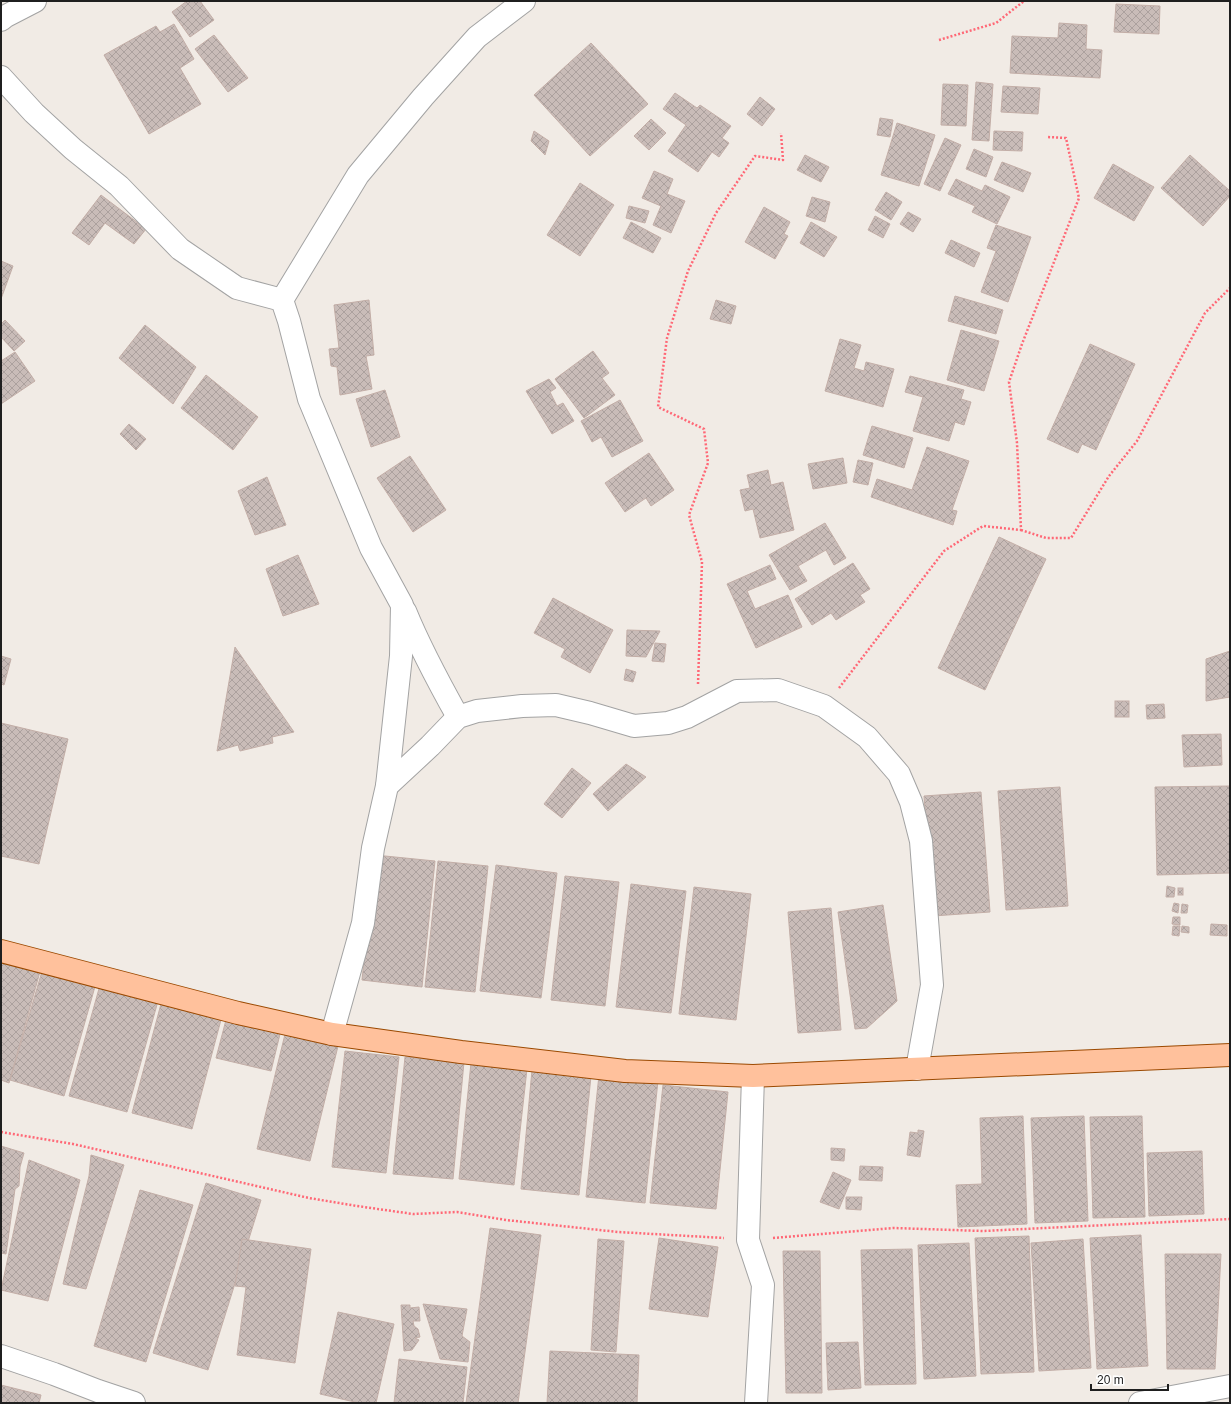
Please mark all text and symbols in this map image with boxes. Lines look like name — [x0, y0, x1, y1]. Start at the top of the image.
scale bar — [1091, 1366, 1168, 1392]
text: 20 m — [1097, 1373, 1124, 1387]

